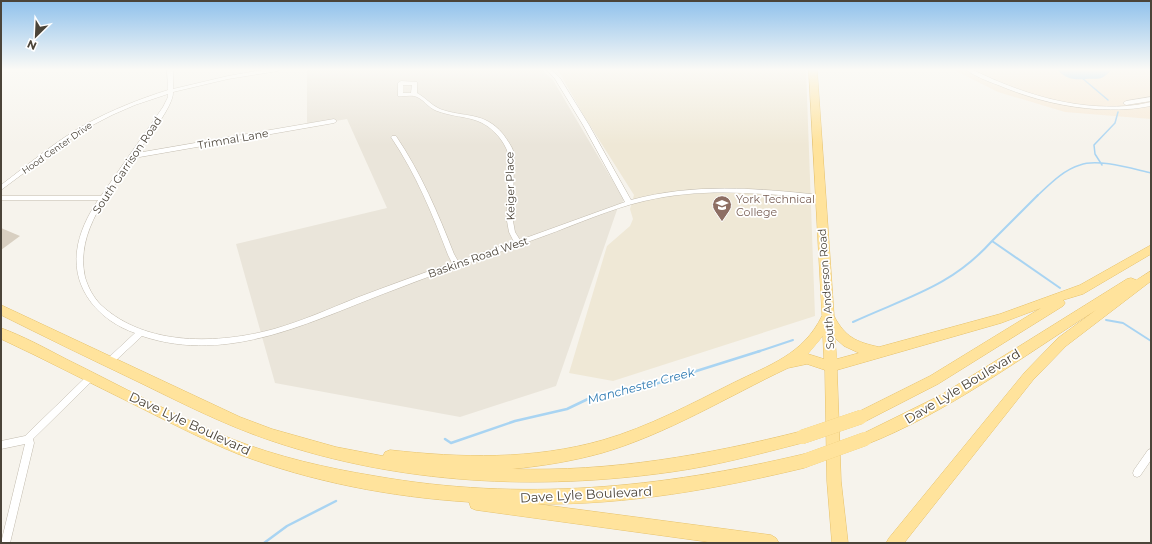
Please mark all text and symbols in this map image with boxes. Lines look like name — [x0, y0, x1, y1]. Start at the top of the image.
north arrow — [16, 16, 56, 56]
text: N — [25, 37, 39, 53]
street label: South Garrison Road — [89, 114, 165, 216]
street label: Hood Center Drive — [19, 119, 94, 176]
street label: Trimnal Lane — [196, 126, 270, 152]
street label: Keiger Place — [502, 151, 518, 220]
place label: York Technical College — [736, 192, 815, 219]
school or university icon: York Technical College — [711, 194, 733, 222]
street label: South Anderson Road — [815, 228, 837, 350]
street label: Baskins Road West — [426, 233, 530, 281]
street label: Dave Lyle Boulevard — [901, 345, 1023, 427]
water label: Manchester Creek — [586, 364, 697, 407]
street label: Dave Lyle Boulevard — [127, 388, 253, 458]
street label: Dave Lyle Boulevard — [520, 483, 652, 505]

